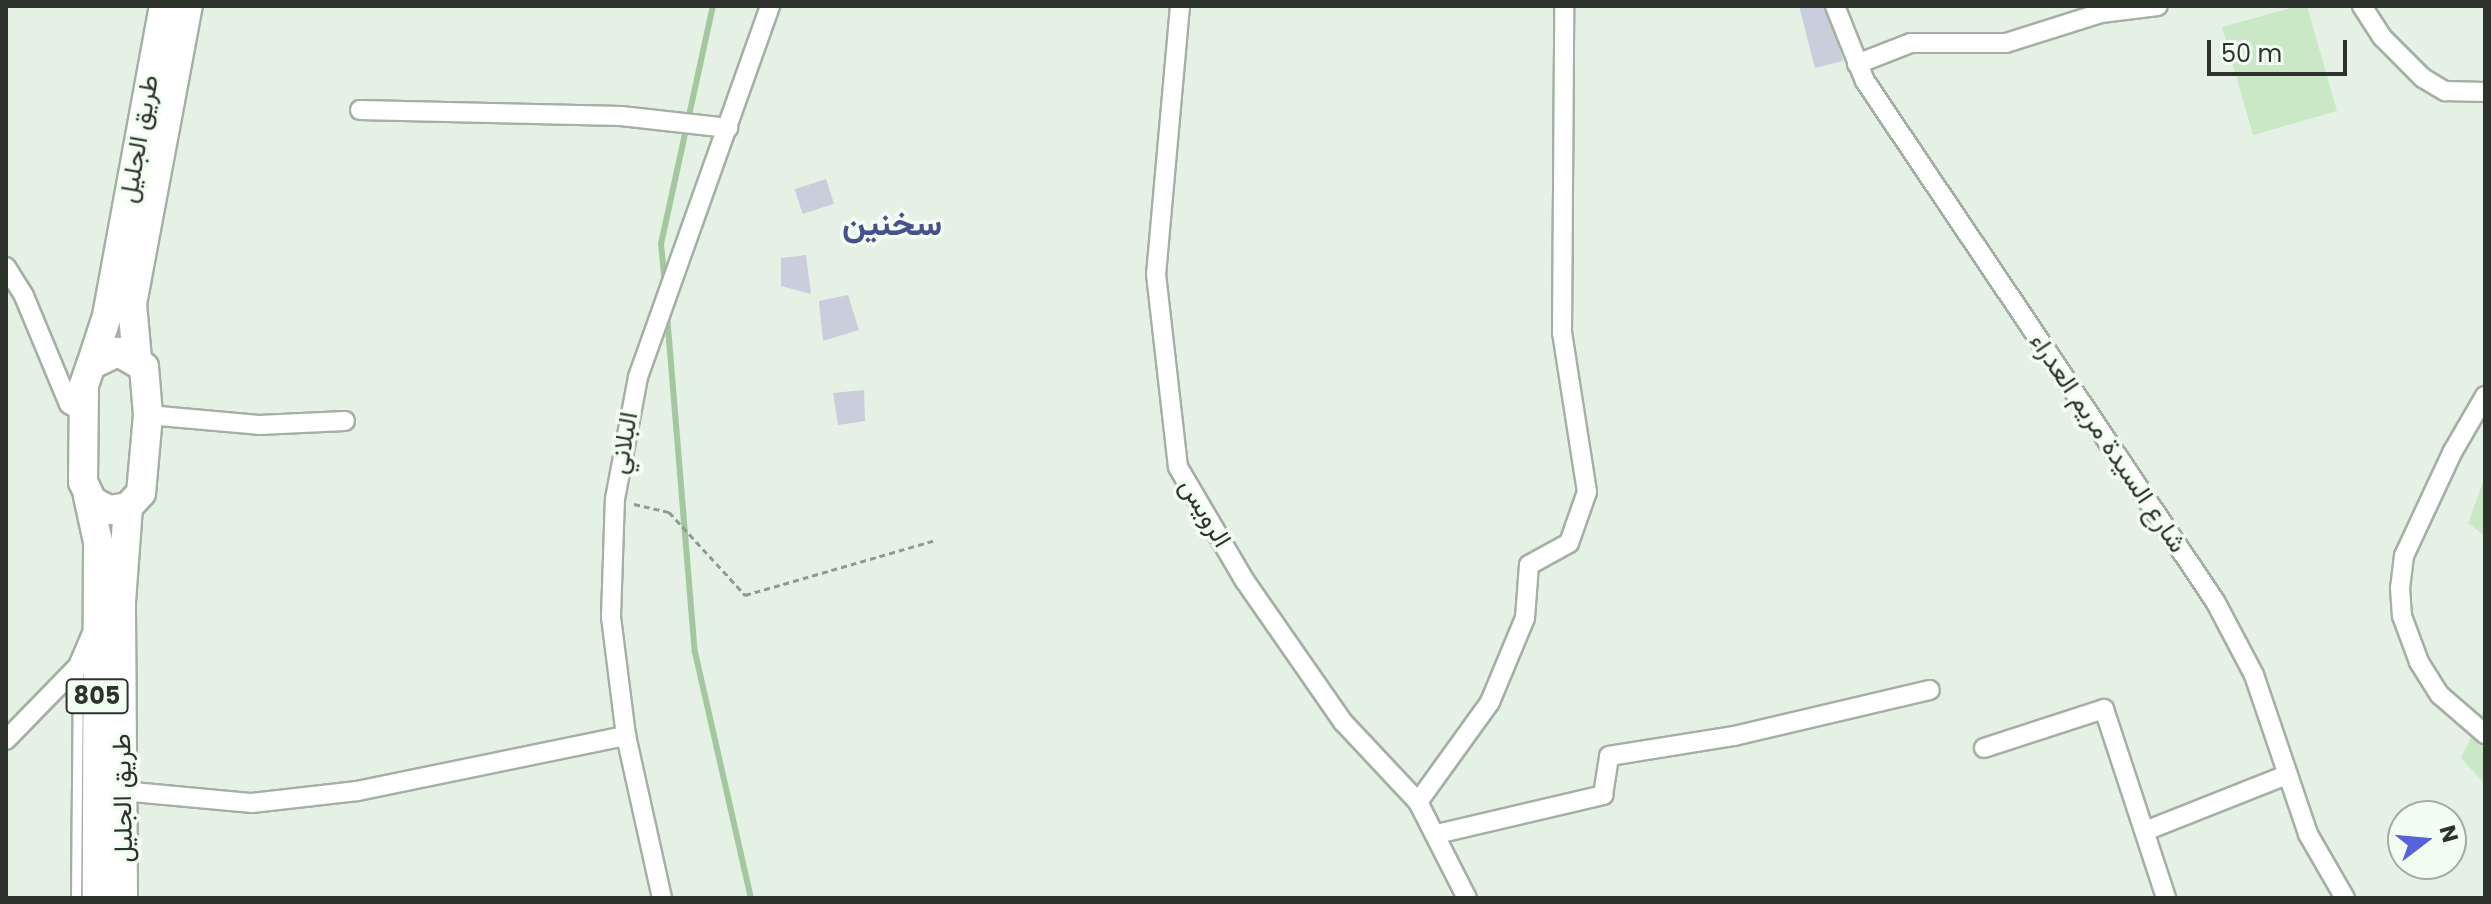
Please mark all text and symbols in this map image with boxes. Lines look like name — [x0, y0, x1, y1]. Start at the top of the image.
scale bar — [2211, 24, 2351, 74]
text: 50 m — [2221, 37, 2282, 70]
street label: طريق الجليل — [112, 73, 166, 205]
district label: سخنين — [842, 204, 942, 244]
street label: شارع السيدة مريم العدراء — [2023, 327, 2193, 559]
street label: البلاني — [603, 410, 645, 476]
street label: الرويس — [1172, 473, 1238, 553]
road number: 805 — [65, 676, 129, 716]
street label: طريق الجليل — [106, 733, 140, 863]
north arrow — [2387, 800, 2467, 880]
text: N — [2431, 822, 2466, 846]

